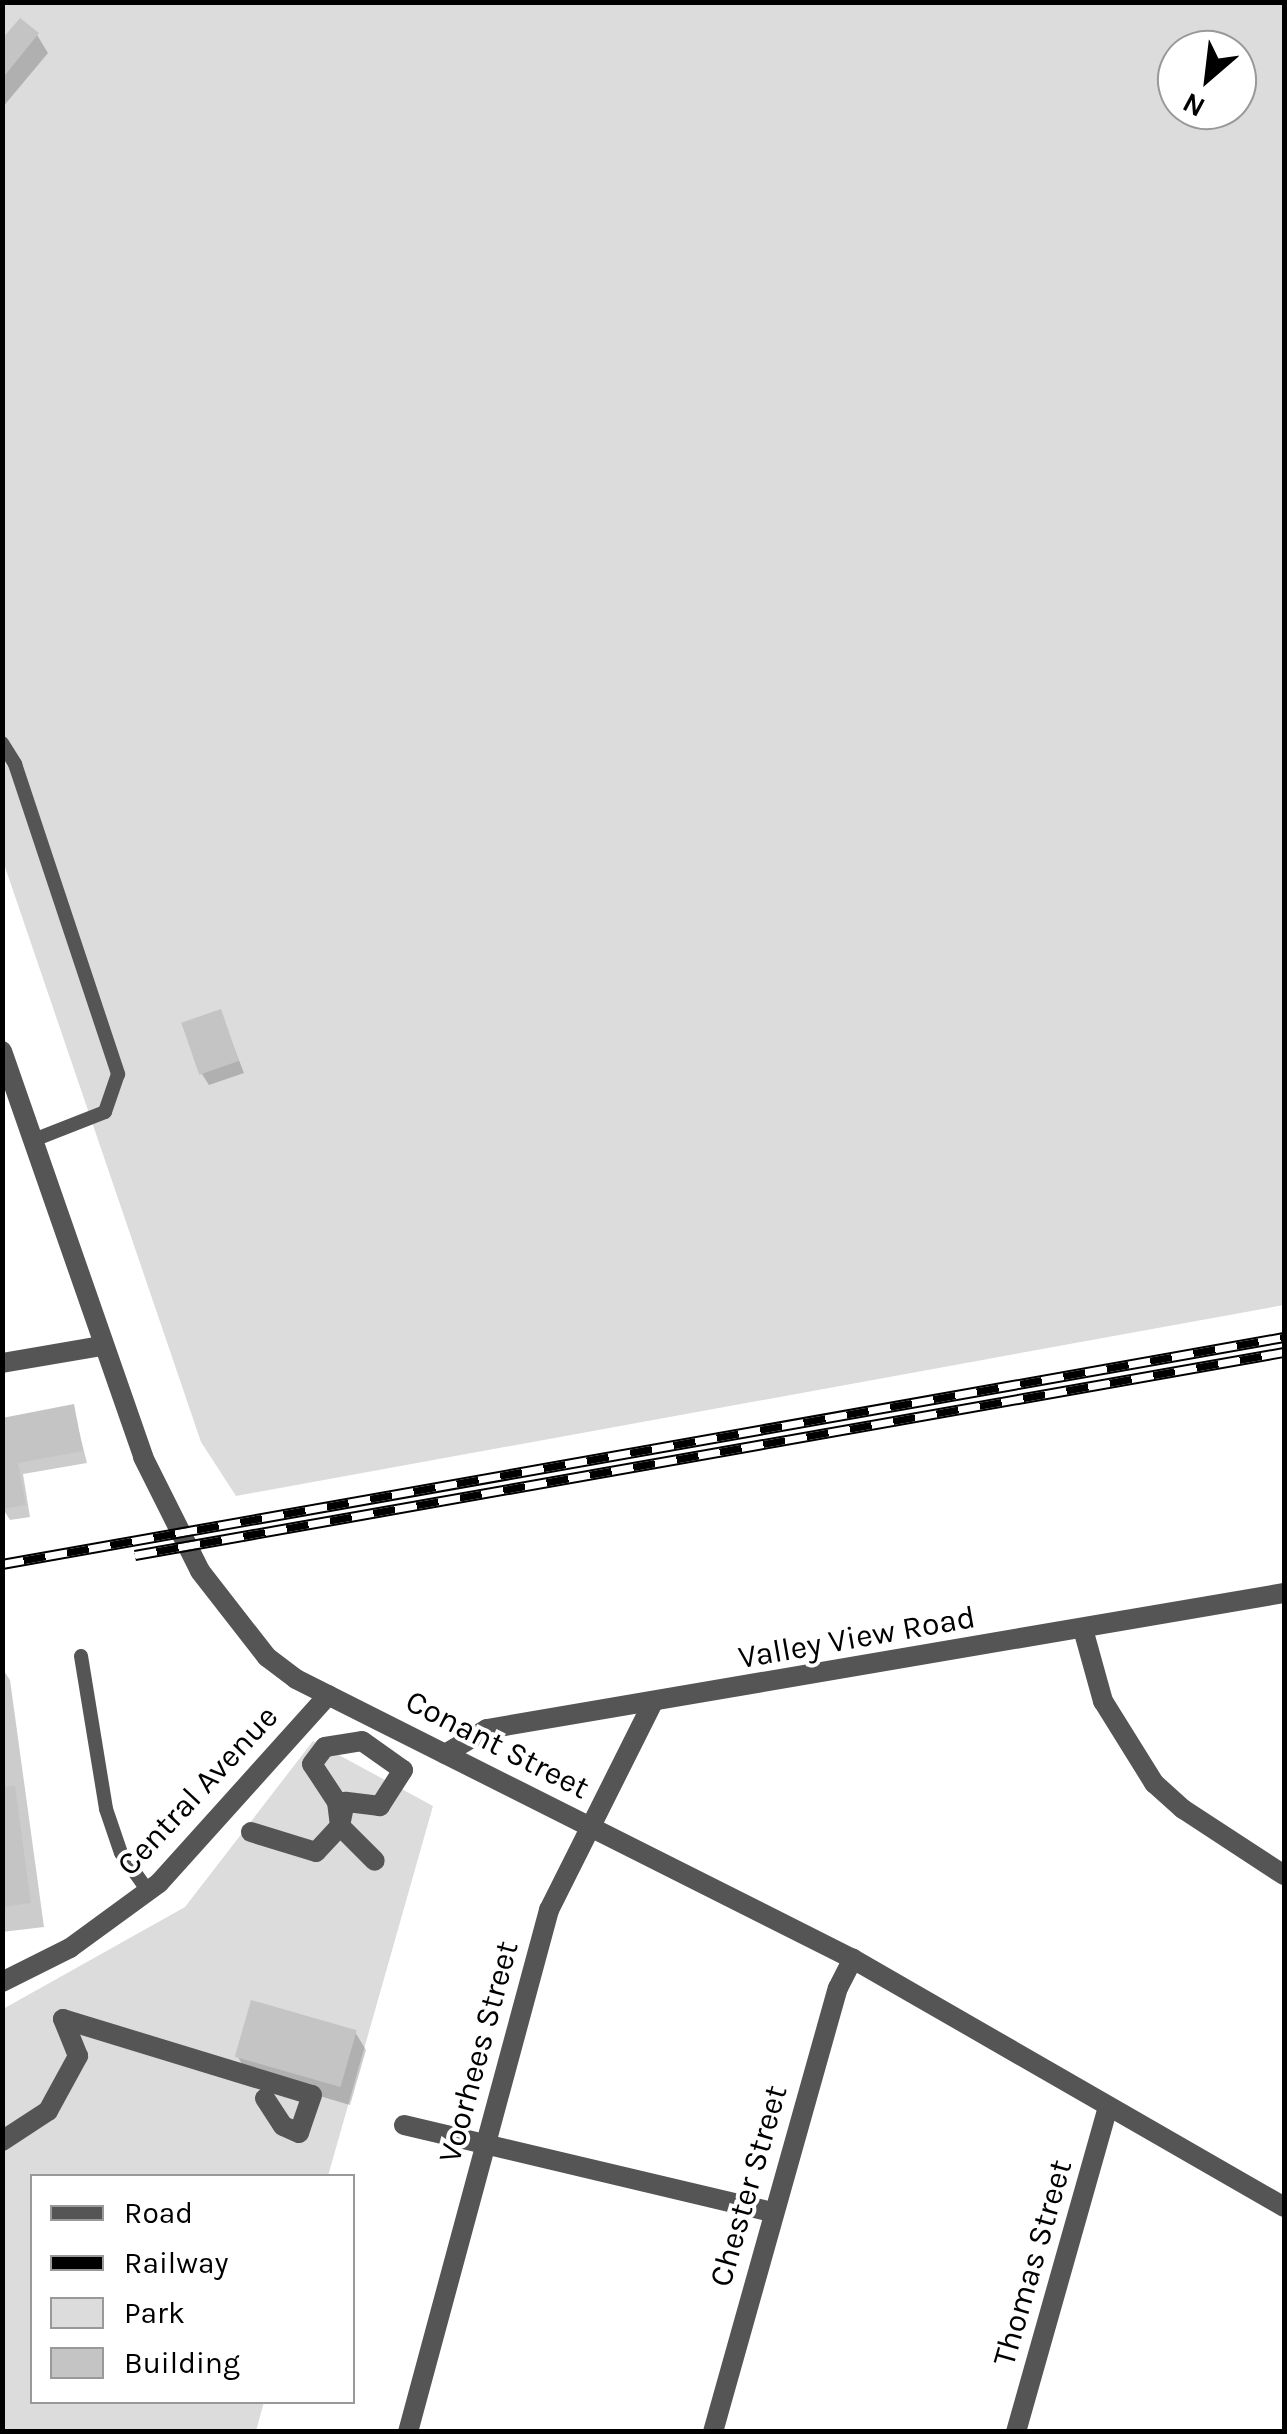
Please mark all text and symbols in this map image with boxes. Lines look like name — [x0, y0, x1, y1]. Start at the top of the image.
north arrow — [1157, 30, 1257, 130]
text: N — [1177, 86, 1210, 124]
street label: Valley View Road — [736, 1598, 978, 1678]
street label: Conant Street — [399, 1682, 595, 1808]
street label: Central Avenue — [109, 1698, 287, 1884]
street label: Voorhees Street — [431, 1937, 527, 2167]
street label: Chester Street — [702, 2081, 796, 2291]
street label: Thomas Street — [985, 2156, 1081, 2370]
legend — [30, 2174, 355, 2404]
text: Road — [124, 2195, 193, 2231]
text: Railway — [124, 2245, 228, 2281]
text: Park — [124, 2295, 185, 2331]
text: Building — [124, 2345, 240, 2381]

